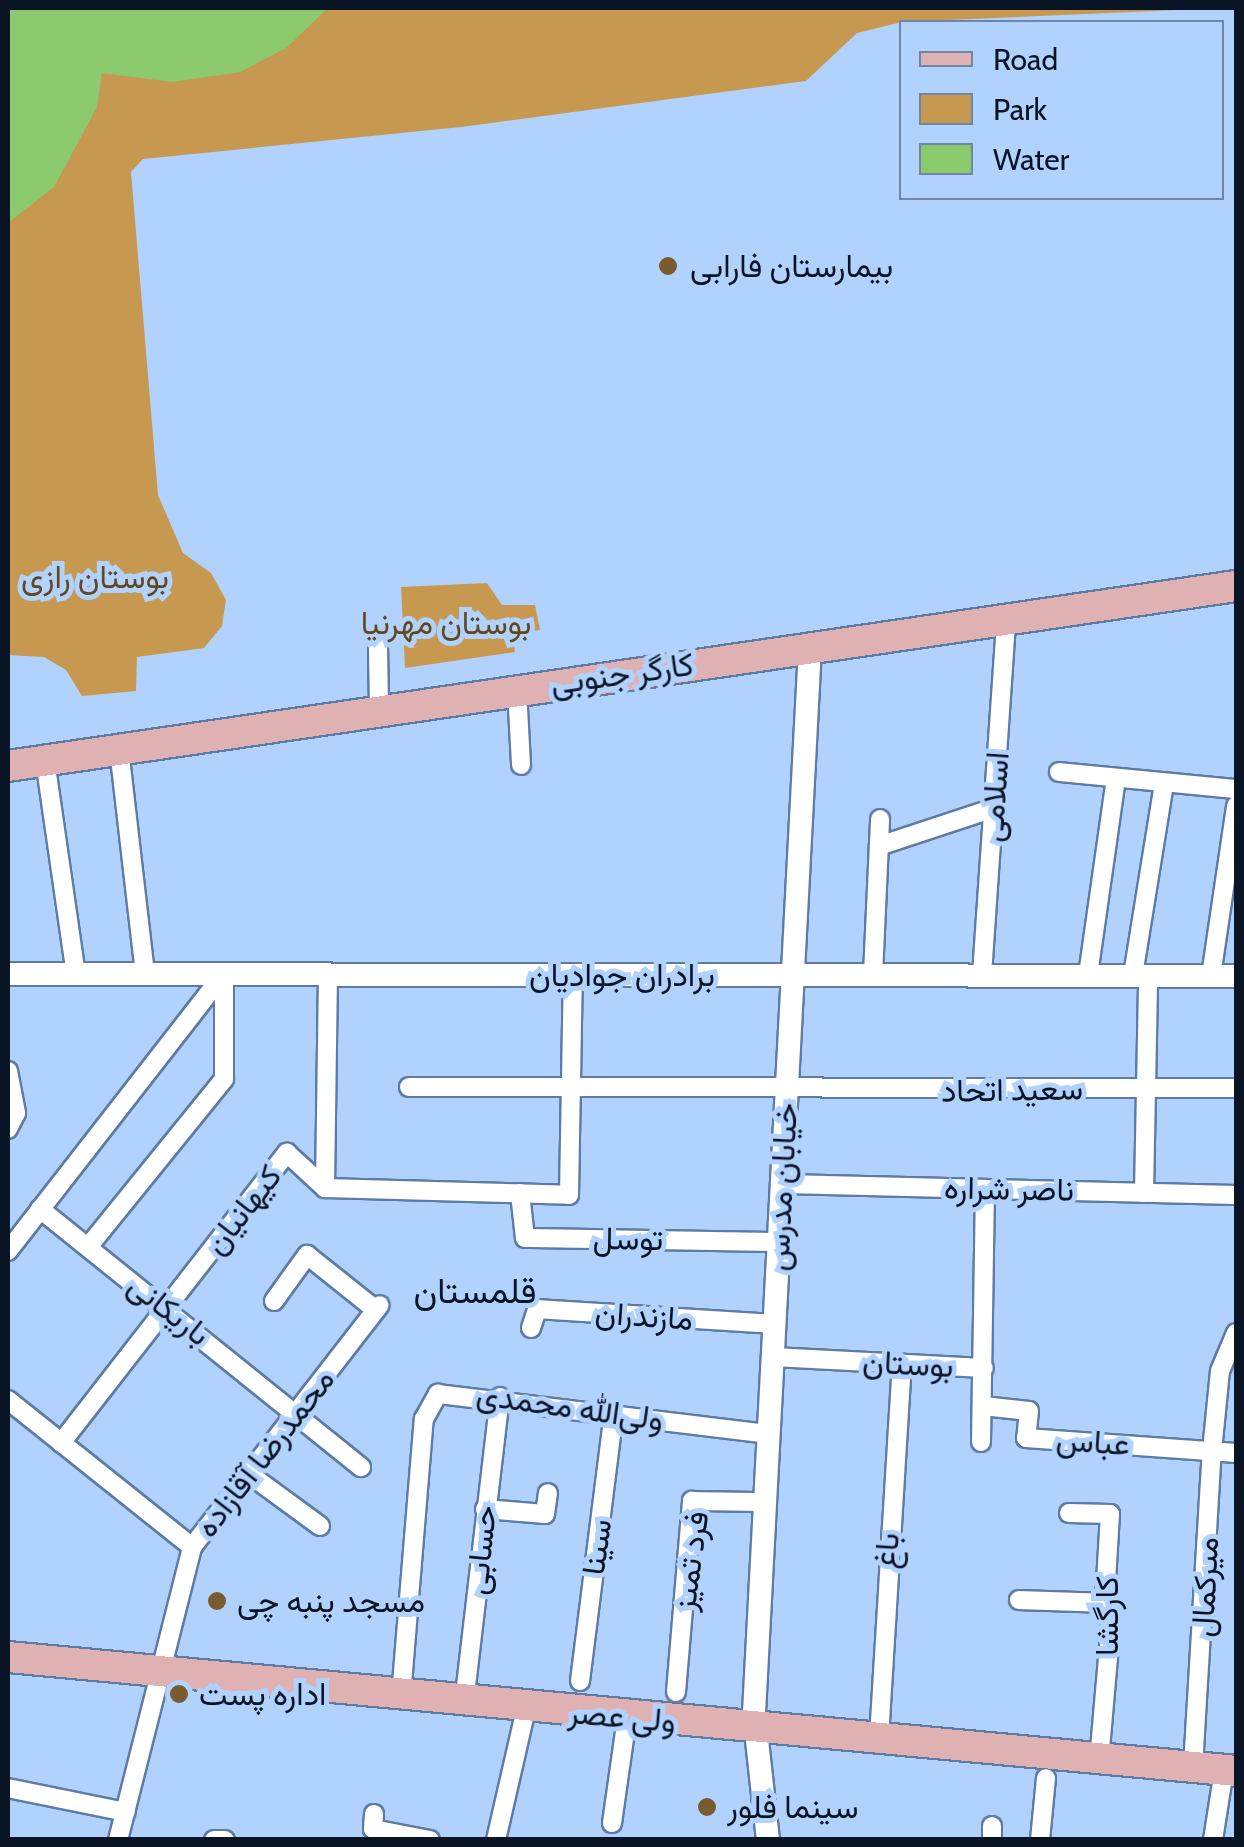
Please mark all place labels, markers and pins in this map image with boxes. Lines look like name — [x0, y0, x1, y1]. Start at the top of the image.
place label: بیمارستان فارابی — [690, 247, 893, 285]
marker: بیمارستان فارابی — [655, 253, 681, 279]
place label: مسجد پنبه چی — [237, 1582, 425, 1620]
marker: مسجد پنبه چی — [206, 1590, 228, 1612]
place label: اداره پست — [199, 1675, 326, 1713]
marker: اداره پست — [168, 1683, 190, 1705]
place label: سینما فلور — [727, 1788, 859, 1826]
marker: سینما فلور — [696, 1796, 718, 1818]

